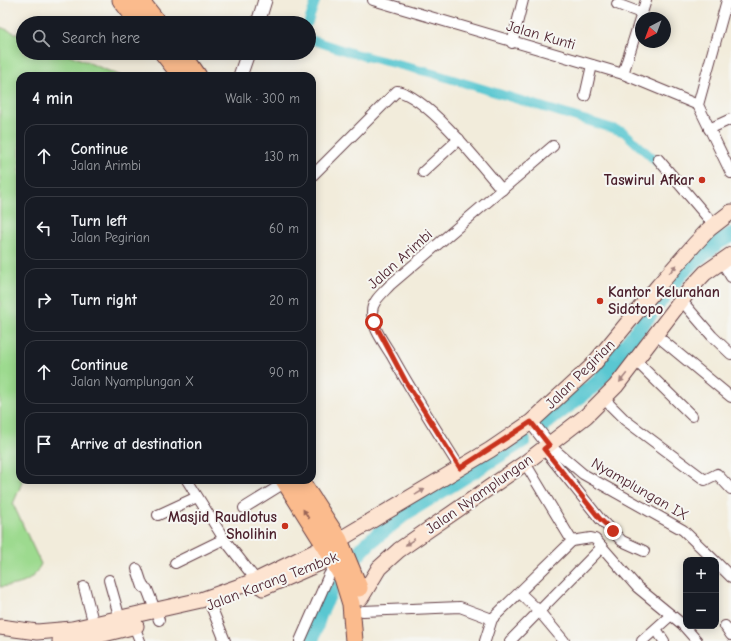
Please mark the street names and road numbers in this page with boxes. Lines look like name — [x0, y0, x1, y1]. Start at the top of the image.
street label: Jalan Kunti — [504, 17, 578, 53]
street label: Jalan Arimbi — [364, 225, 436, 293]
street label: Jalan Pegirian — [541, 335, 619, 413]
street label: Jalan Nyamplungan — [422, 450, 536, 538]
street label: Nyamplungan IX — [588, 454, 692, 524]
street label: Jalan Karang Tembok — [204, 547, 341, 614]

